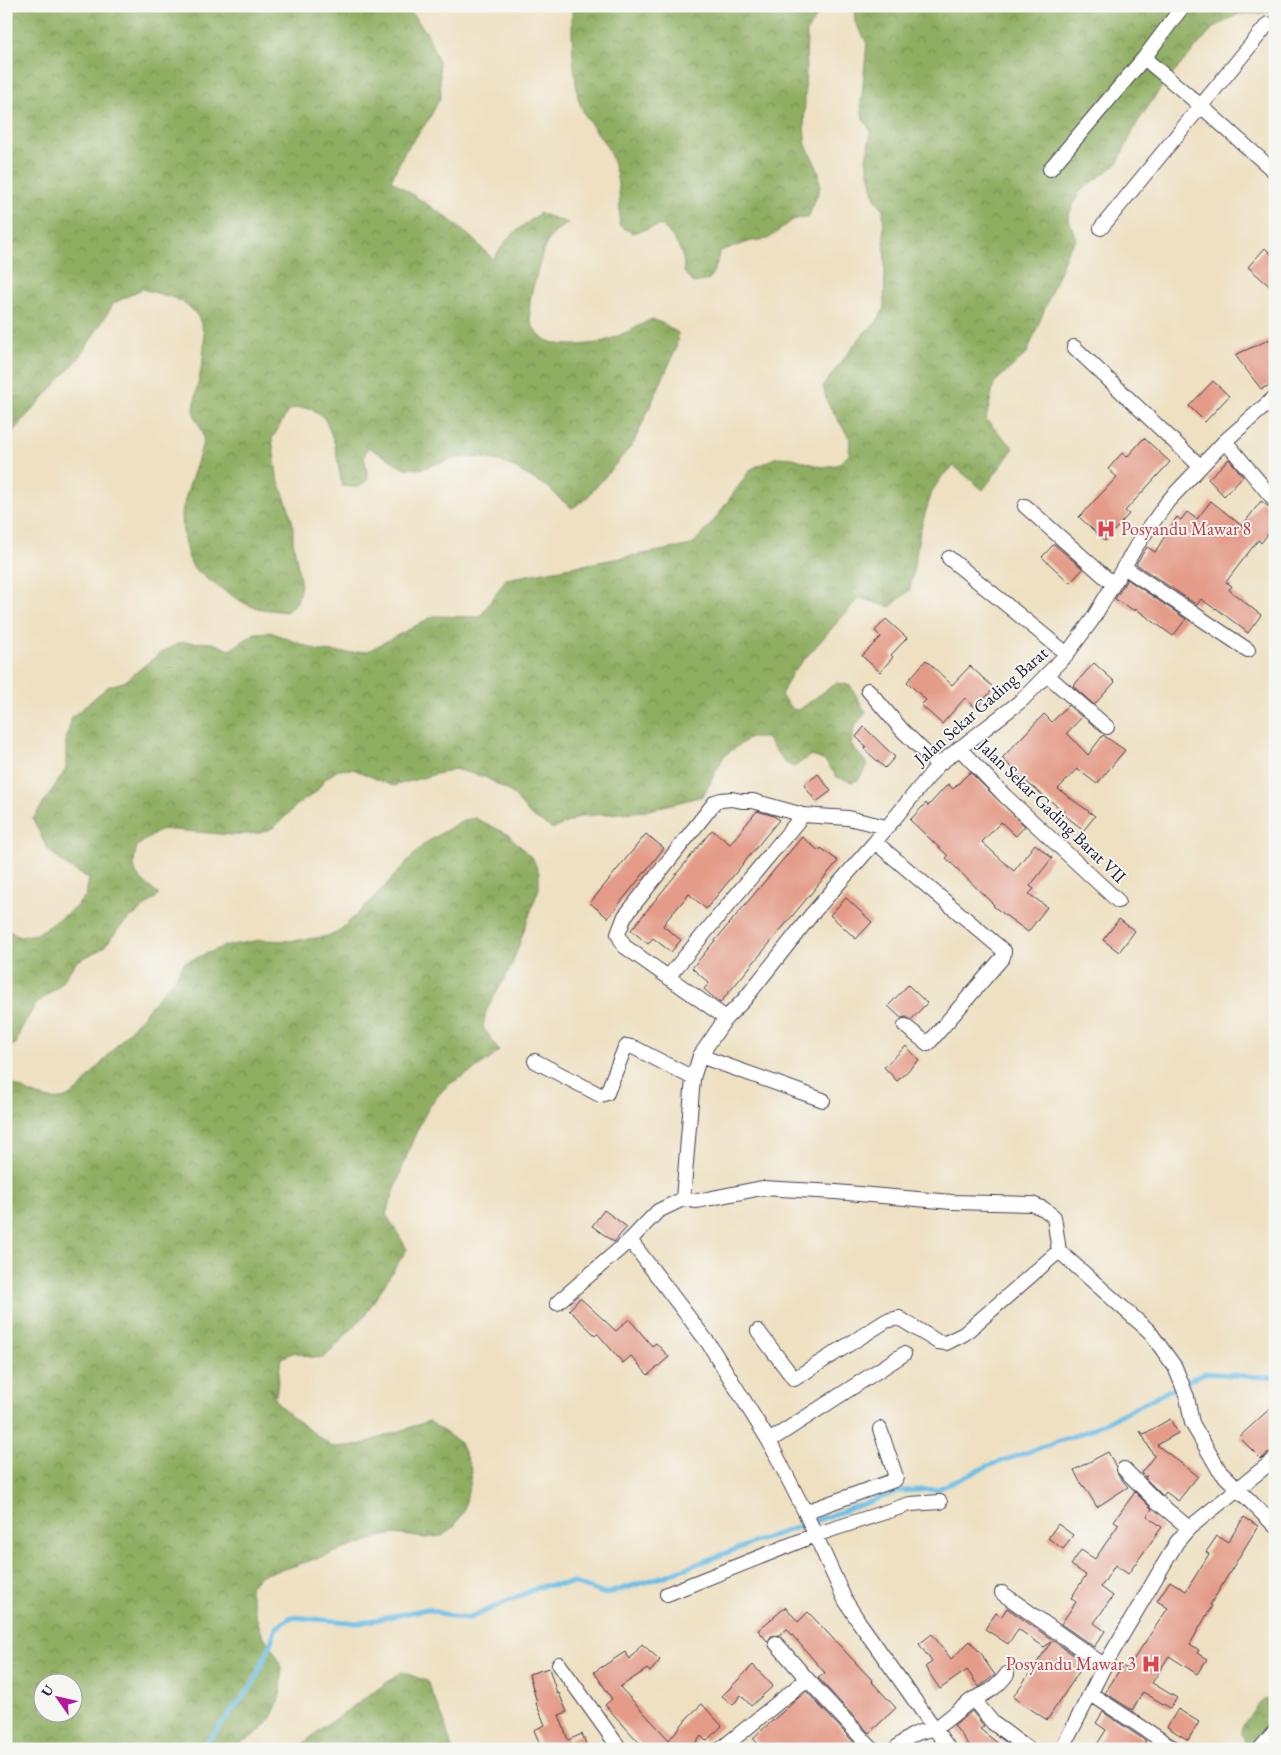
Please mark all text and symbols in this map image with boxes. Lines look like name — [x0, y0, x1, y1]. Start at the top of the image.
place label: Posyandu Mawar 8 — [1121, 517, 1251, 540]
hospital icon: Posyandu Mawar 8 — [1095, 518, 1117, 540]
street label: Jalan Sekar Gading Barat — [908, 641, 1053, 771]
street label: Jalan Sekar Gading Barat VII — [972, 732, 1131, 888]
place label: Posyandu Mawar 3 — [1006, 1652, 1136, 1675]
hospital icon: Posyandu Mawar 3 — [1140, 1653, 1162, 1675]
north arrow — [32, 1672, 82, 1722]
text: U — [37, 1681, 58, 1700]

